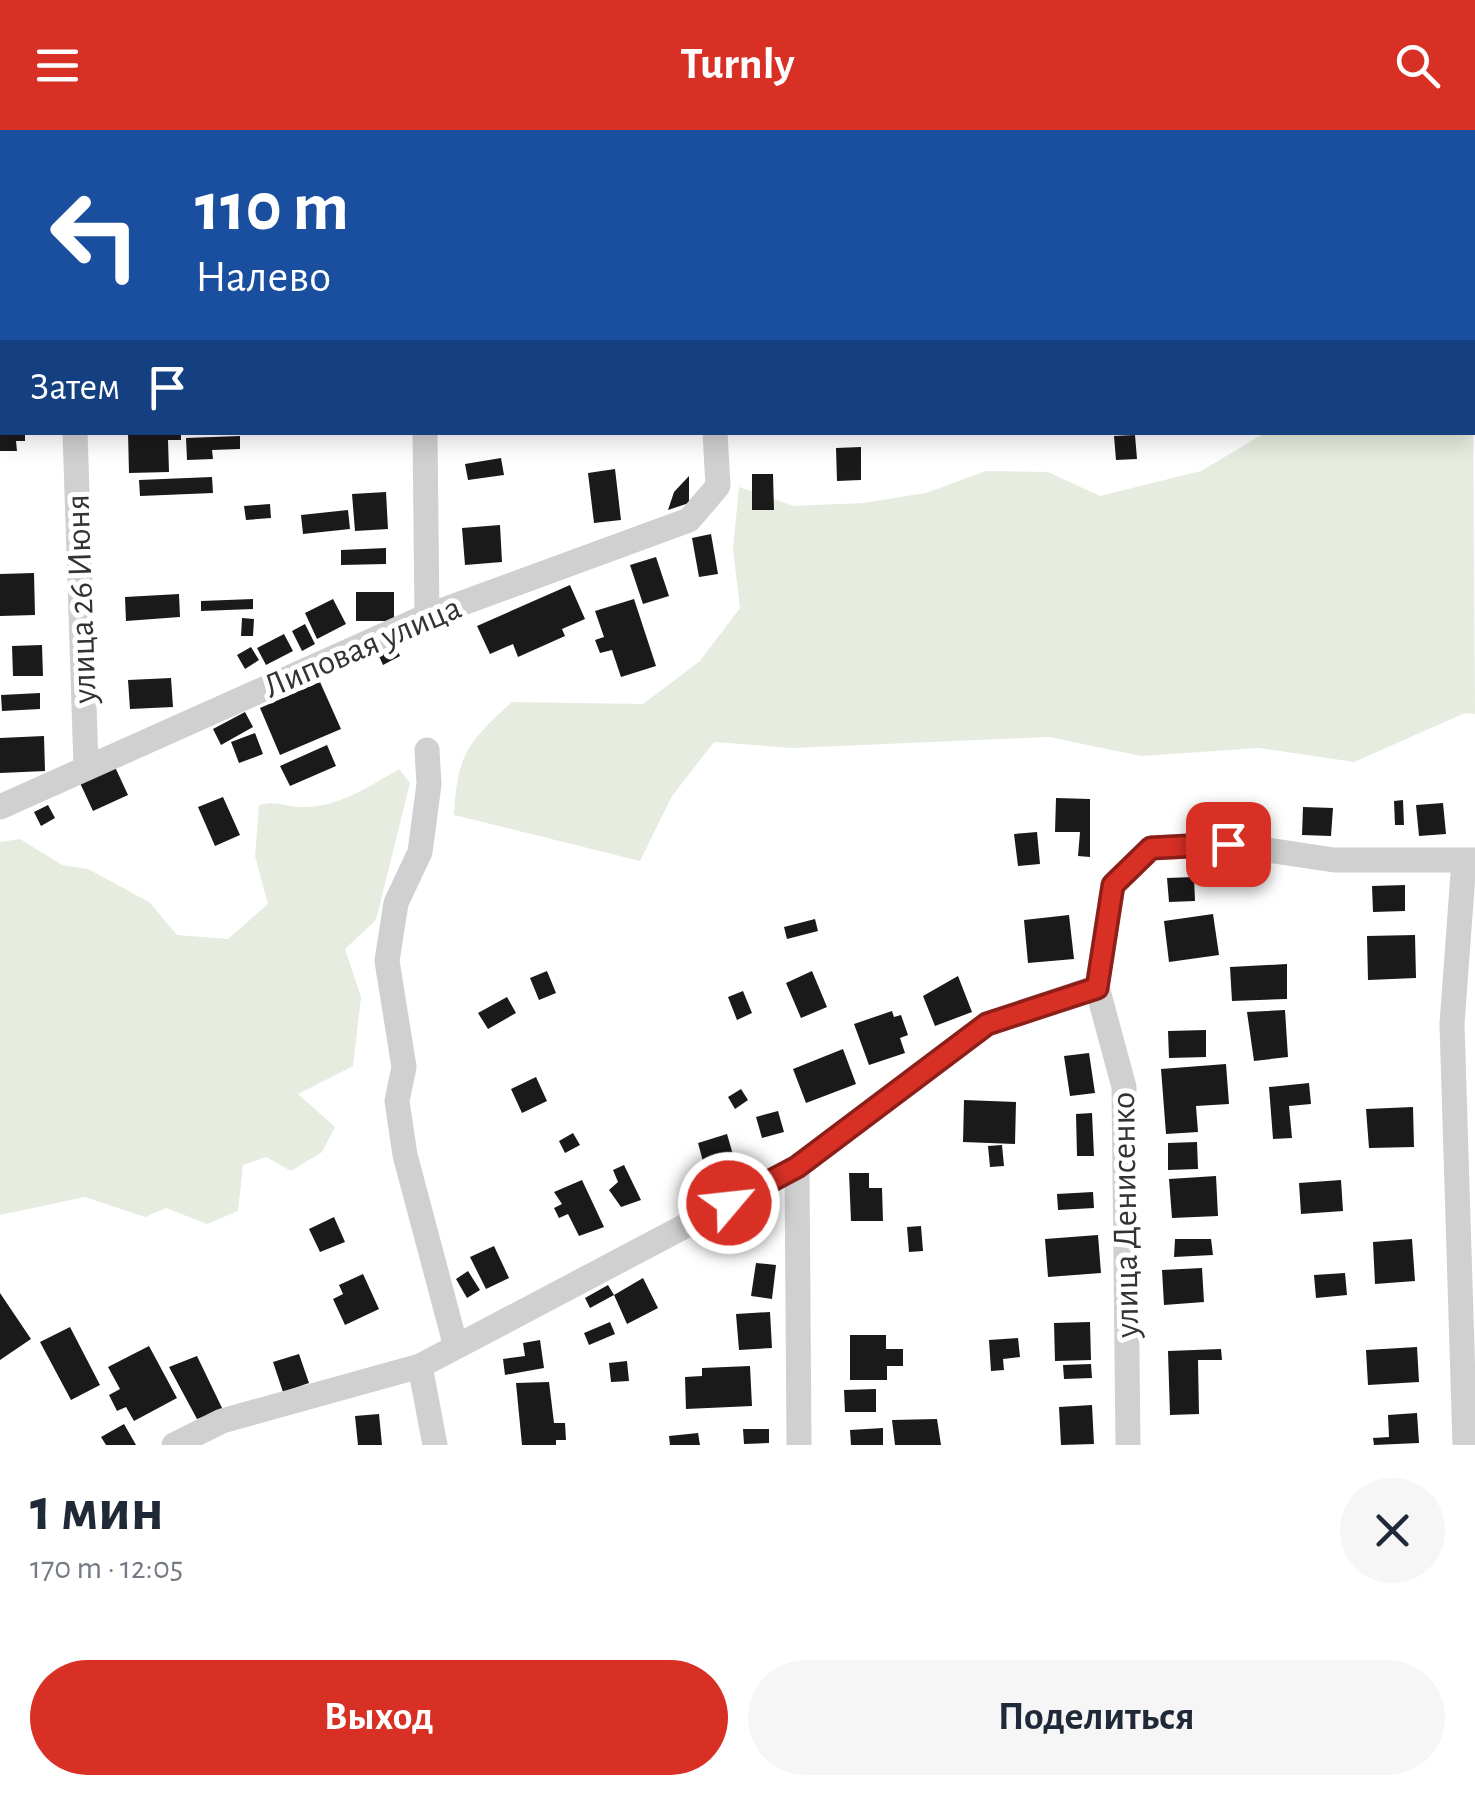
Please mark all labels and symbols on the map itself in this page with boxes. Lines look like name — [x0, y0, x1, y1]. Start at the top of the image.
street label: улица 26 Июня — [60, 494, 103, 705]
street label: Липовая улица — [259, 590, 466, 705]
pin — [1186, 802, 1271, 887]
street label: улица Денисенко — [1106, 1092, 1145, 1339]
position arrow — [677, 1151, 781, 1255]

